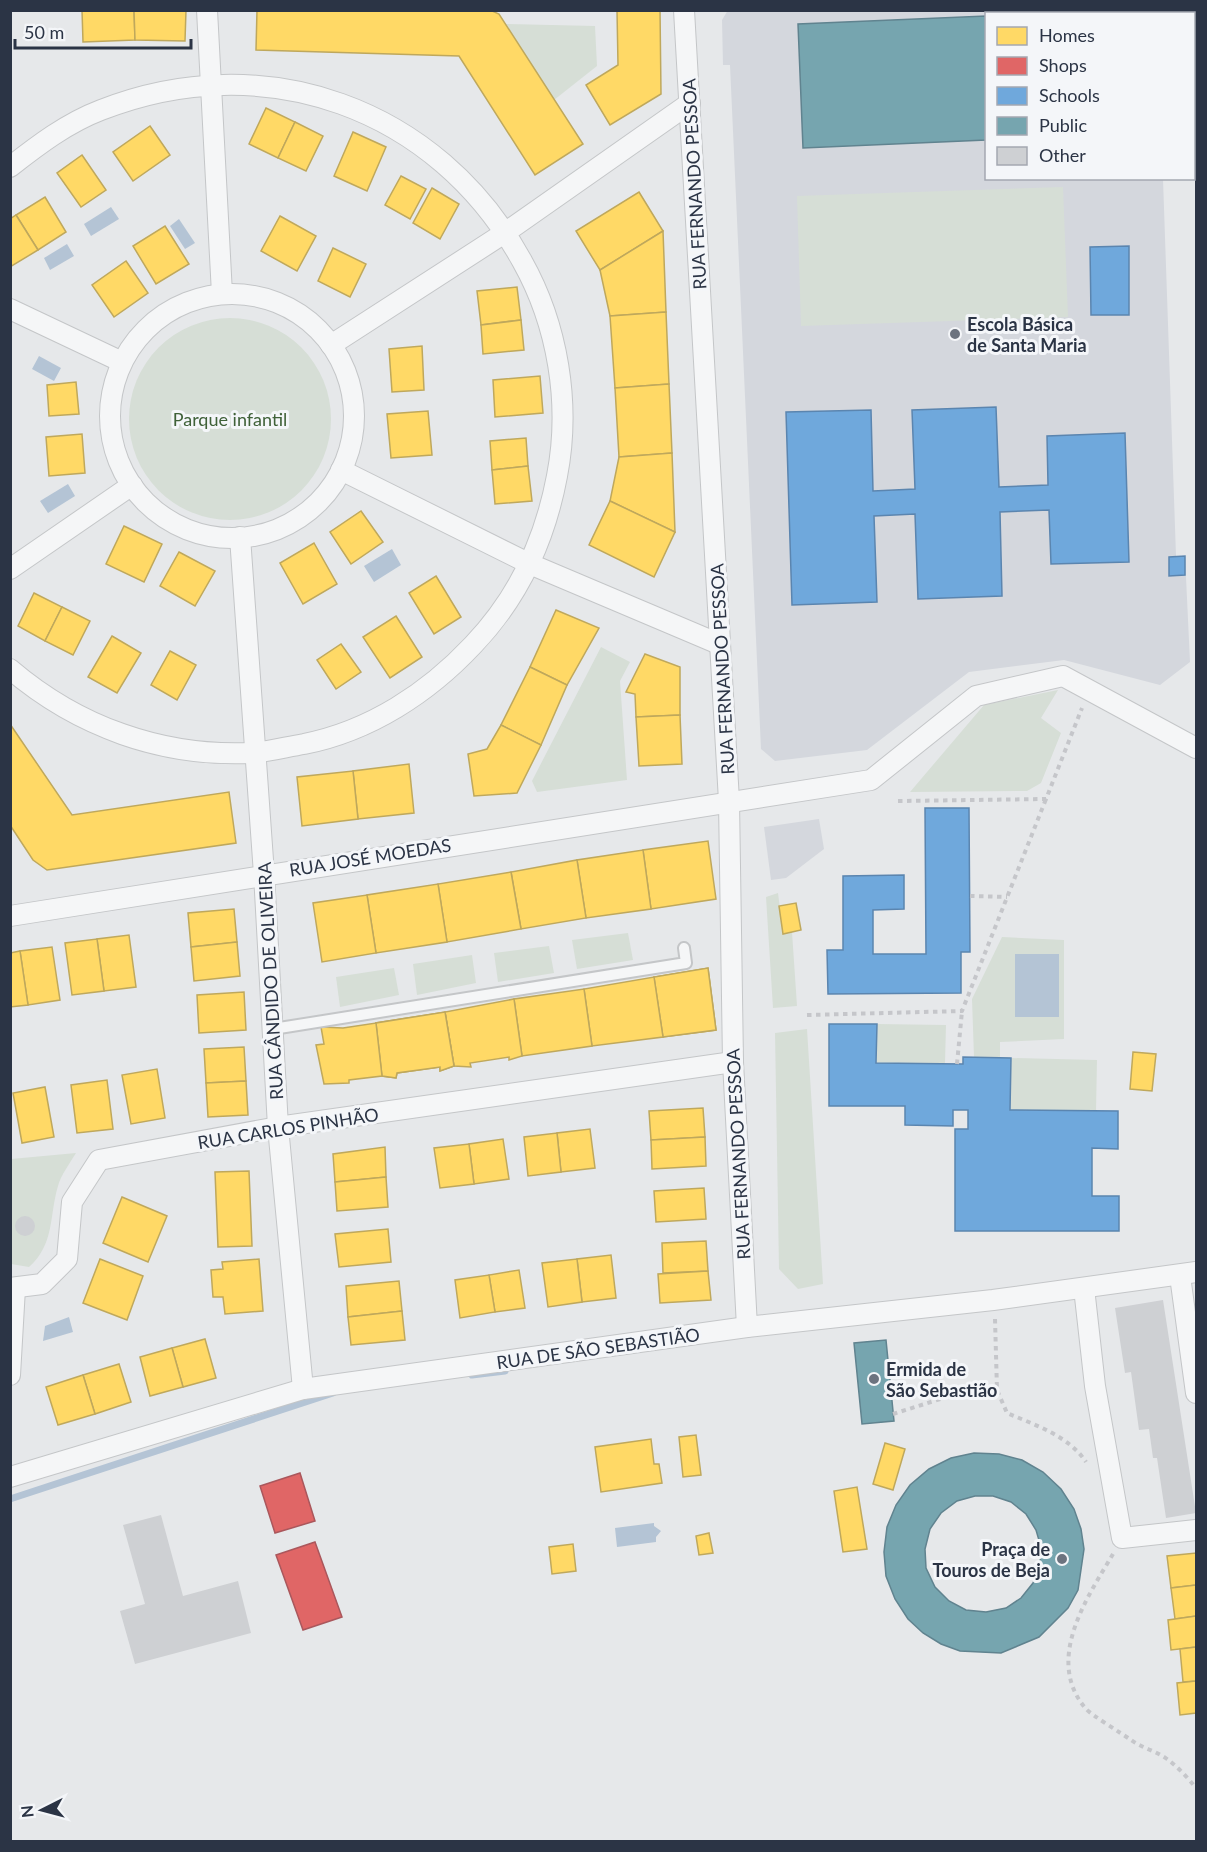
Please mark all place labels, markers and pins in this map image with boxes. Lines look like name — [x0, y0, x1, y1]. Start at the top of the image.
place label: Escola Básica de Santa Maria — [967, 313, 1087, 356]
marker: Escola Básica de Santa Maria — [948, 327, 962, 341]
place label: Ermida de São Sebastião — [886, 1358, 997, 1401]
marker: Ermida de São Sebastião — [867, 1372, 881, 1386]
place label: Praça de Touros de Beja — [933, 1538, 1050, 1581]
marker: Praça de Touros de Beja — [1055, 1552, 1069, 1566]

